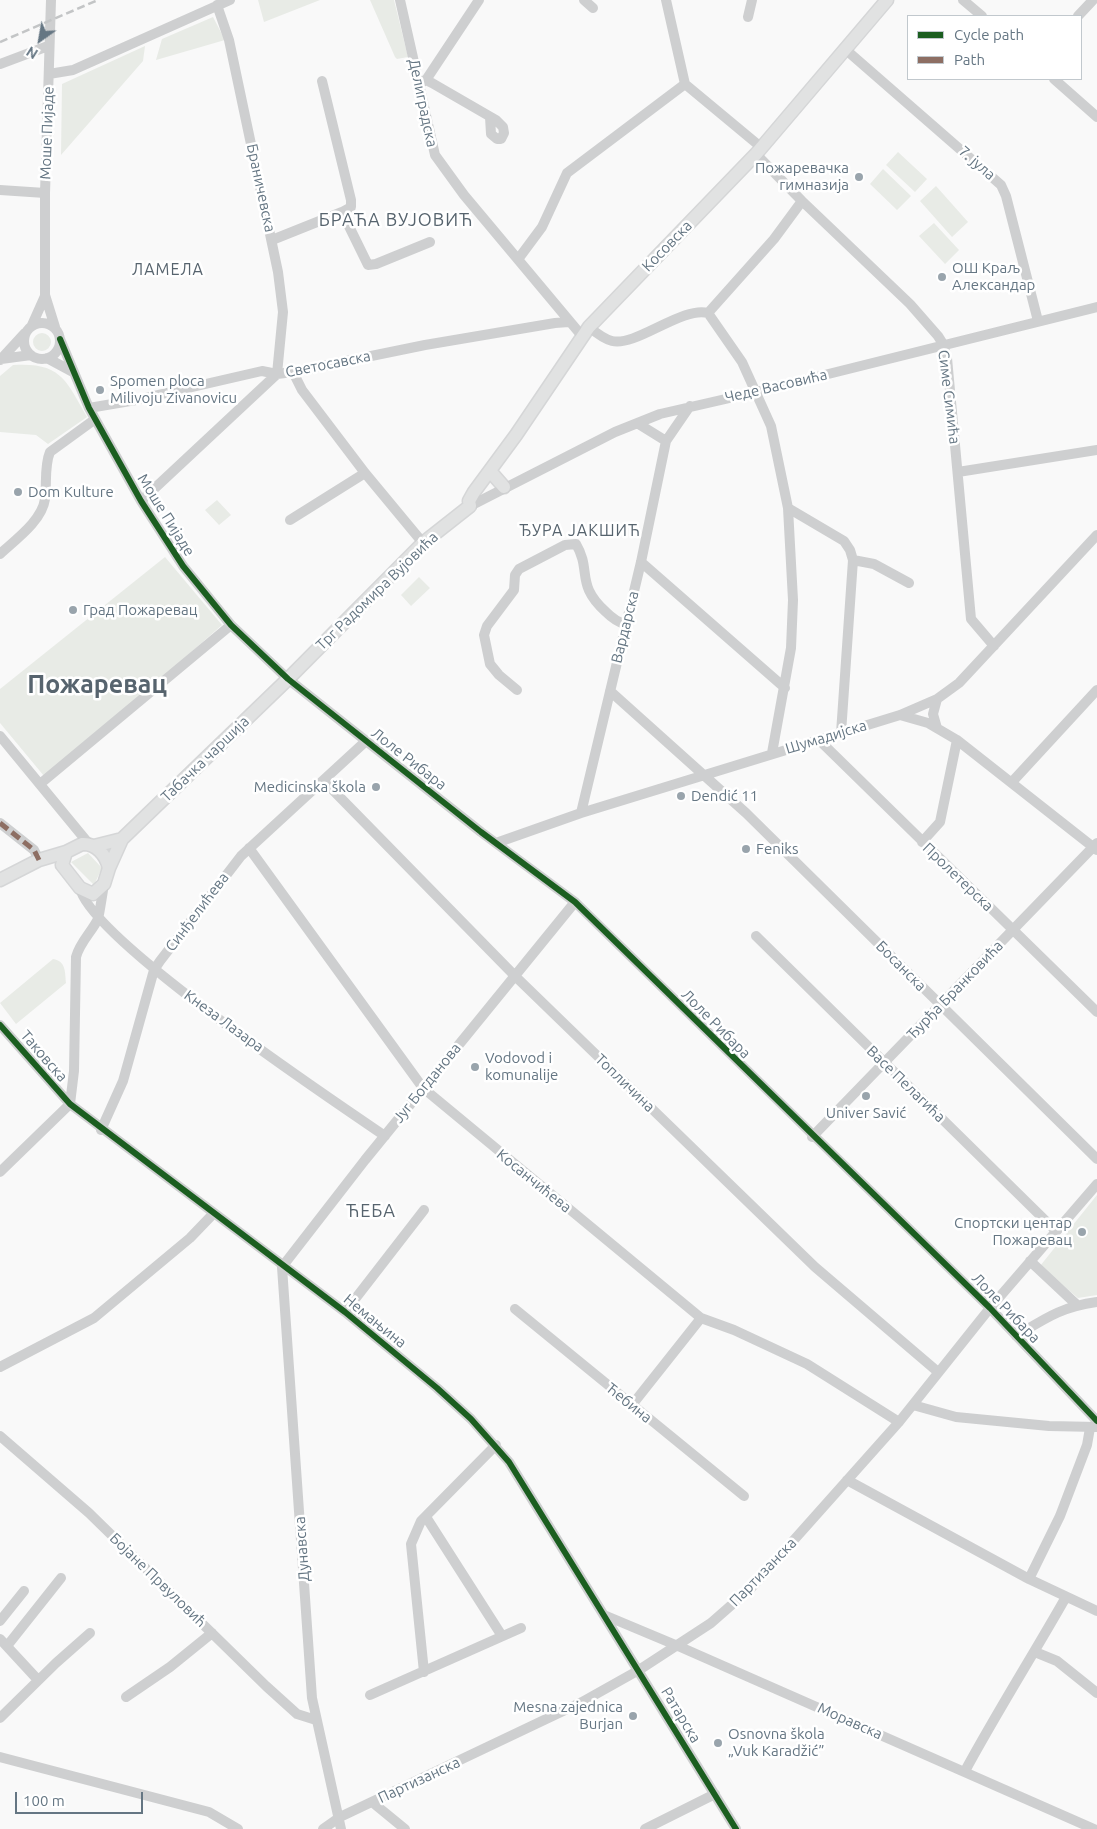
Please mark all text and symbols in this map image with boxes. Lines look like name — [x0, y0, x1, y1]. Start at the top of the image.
north arrow — [15, 15, 65, 65]
legend — [907, 15, 1082, 80]
text: Cycle path — [954, 26, 1024, 43]
text: N — [23, 43, 41, 62]
text: Path — [954, 51, 985, 68]
street label: Делиградска — [405, 57, 441, 149]
street label: Моше Пијаде — [36, 86, 58, 180]
street label: Браничевска — [243, 142, 279, 234]
street label: 7. јула — [955, 142, 999, 184]
place label: Пожаревачка гимназија — [755, 159, 849, 194]
marker: Пожаревачка гимназија — [853, 171, 865, 183]
district label: БРАЋА ВУЈОВИЋ — [317, 209, 475, 231]
street label: Косовска — [638, 217, 696, 275]
place label: ОШ Краљ Александар — [952, 259, 1035, 294]
district label: ЛАМЕЛА — [131, 260, 205, 280]
marker: ОШ Краљ Александар — [936, 271, 948, 283]
street label: Светосавска — [284, 347, 372, 381]
street label: Симе Симића — [934, 349, 964, 445]
street label: Чеде Васовића — [723, 365, 829, 407]
place label: Spomen ploca Milivoju Zivanovicu — [110, 372, 237, 407]
marker: Spomen ploca Milivoju Zivanovicu — [94, 384, 106, 396]
street label: Моше Пијаде — [134, 471, 198, 559]
place label: Dom Kulture — [28, 483, 114, 501]
marker: Dom Kulture — [12, 486, 24, 498]
district label: ЂУРА ЈАКШИЋ — [518, 521, 642, 541]
street label: Трг Радомира Вујовића — [312, 528, 442, 654]
street label: Вардарска — [607, 589, 643, 665]
place label: Град Пожаревац — [83, 601, 197, 619]
marker: Град Пожаревац — [67, 604, 79, 616]
district label: Пожаревац — [27, 670, 167, 700]
street label: Табачка чаршија — [157, 712, 253, 806]
street label: Шумадијска — [783, 716, 869, 758]
street label: Лоле Рибара — [368, 724, 450, 794]
place label: Medicinska škola — [254, 778, 366, 796]
marker: Medicinska škola — [370, 781, 382, 793]
place label: Dendić 11 — [691, 787, 758, 805]
marker: Dendić 11 — [675, 790, 687, 802]
street label: Пролетерска — [919, 839, 997, 915]
place label: Feniks — [756, 840, 798, 858]
marker: Feniks — [740, 843, 752, 855]
street label: Синђелићева — [161, 869, 233, 955]
street label: Босанска — [872, 937, 930, 995]
street label: Ђурђа Бранковића — [903, 937, 1007, 1043]
street label: Кнеза Лазара — [181, 986, 267, 1056]
street label: Лоле Рибара — [678, 986, 754, 1062]
street label: Таковска — [17, 1027, 71, 1085]
street label: Југ Богданова — [389, 1039, 465, 1127]
street label: Васе Пелагића — [863, 1042, 949, 1126]
place label: Vodovod i komunalije — [485, 1049, 558, 1084]
street label: Топличина — [591, 1050, 659, 1116]
marker: Vodovod i komunalije — [469, 1061, 481, 1073]
marker: Univer Savić — [860, 1090, 872, 1102]
place label: Univer Savić — [826, 1104, 906, 1122]
street label: Косанчићева — [493, 1145, 575, 1217]
district label: ЋЕБА — [345, 1200, 397, 1222]
place label: Спортски центар Пожаревац — [954, 1214, 1072, 1249]
marker: Спортски центар Пожаревац — [1076, 1226, 1088, 1238]
street label: Лоле Рибара — [968, 1269, 1044, 1347]
street label: Немањина — [340, 1290, 410, 1352]
street label: Ћебина — [603, 1379, 655, 1427]
street label: Дунавска — [291, 1516, 313, 1582]
street label: Бојане Првуловић — [106, 1529, 210, 1631]
street label: Партизанска — [726, 1534, 800, 1610]
street label: Ратарска — [657, 1684, 705, 1746]
place label: Mesna zajednica Burjan — [513, 1698, 623, 1733]
street label: Моравска — [815, 1699, 885, 1743]
marker: Mesna zajednica Burjan — [627, 1710, 639, 1722]
place label: Osnovna škola „Vuk Karadžić” — [728, 1725, 825, 1760]
marker: Osnovna škola „Vuk Karadžić” — [712, 1737, 724, 1749]
street label: Партизанска — [375, 1753, 463, 1807]
scale bar — [18, 1782, 145, 1814]
text: 100 m — [23, 1792, 65, 1809]

